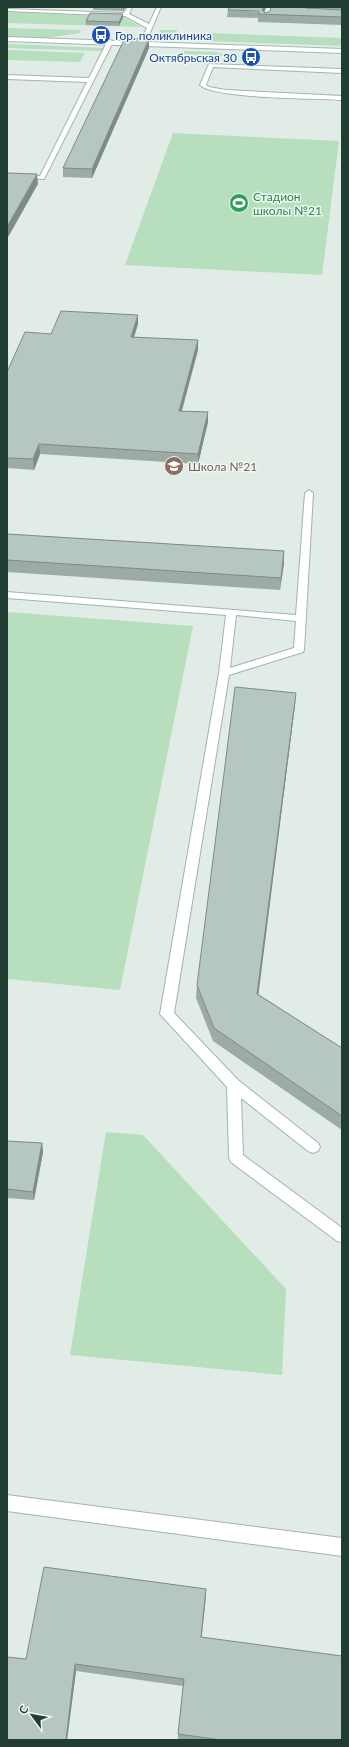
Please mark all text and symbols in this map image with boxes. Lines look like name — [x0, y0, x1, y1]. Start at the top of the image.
bus stop icon: Гор. поликлиника — [90, 24, 112, 46]
place label: Гор. поликлиника — [115, 28, 212, 43]
bus stop icon: Октябрьская 30 — [240, 46, 262, 68]
place label: Октябрьская 30 — [149, 50, 237, 65]
place label: Стадион школы №21 — [253, 189, 322, 218]
sports icon: Стадион школы №21 — [228, 192, 250, 214]
school or university icon: Школа №21 — [163, 455, 185, 477]
place label: Школа №21 — [188, 459, 257, 474]
north arrow — [12, 1695, 52, 1735]
text: С — [16, 1702, 31, 1716]

